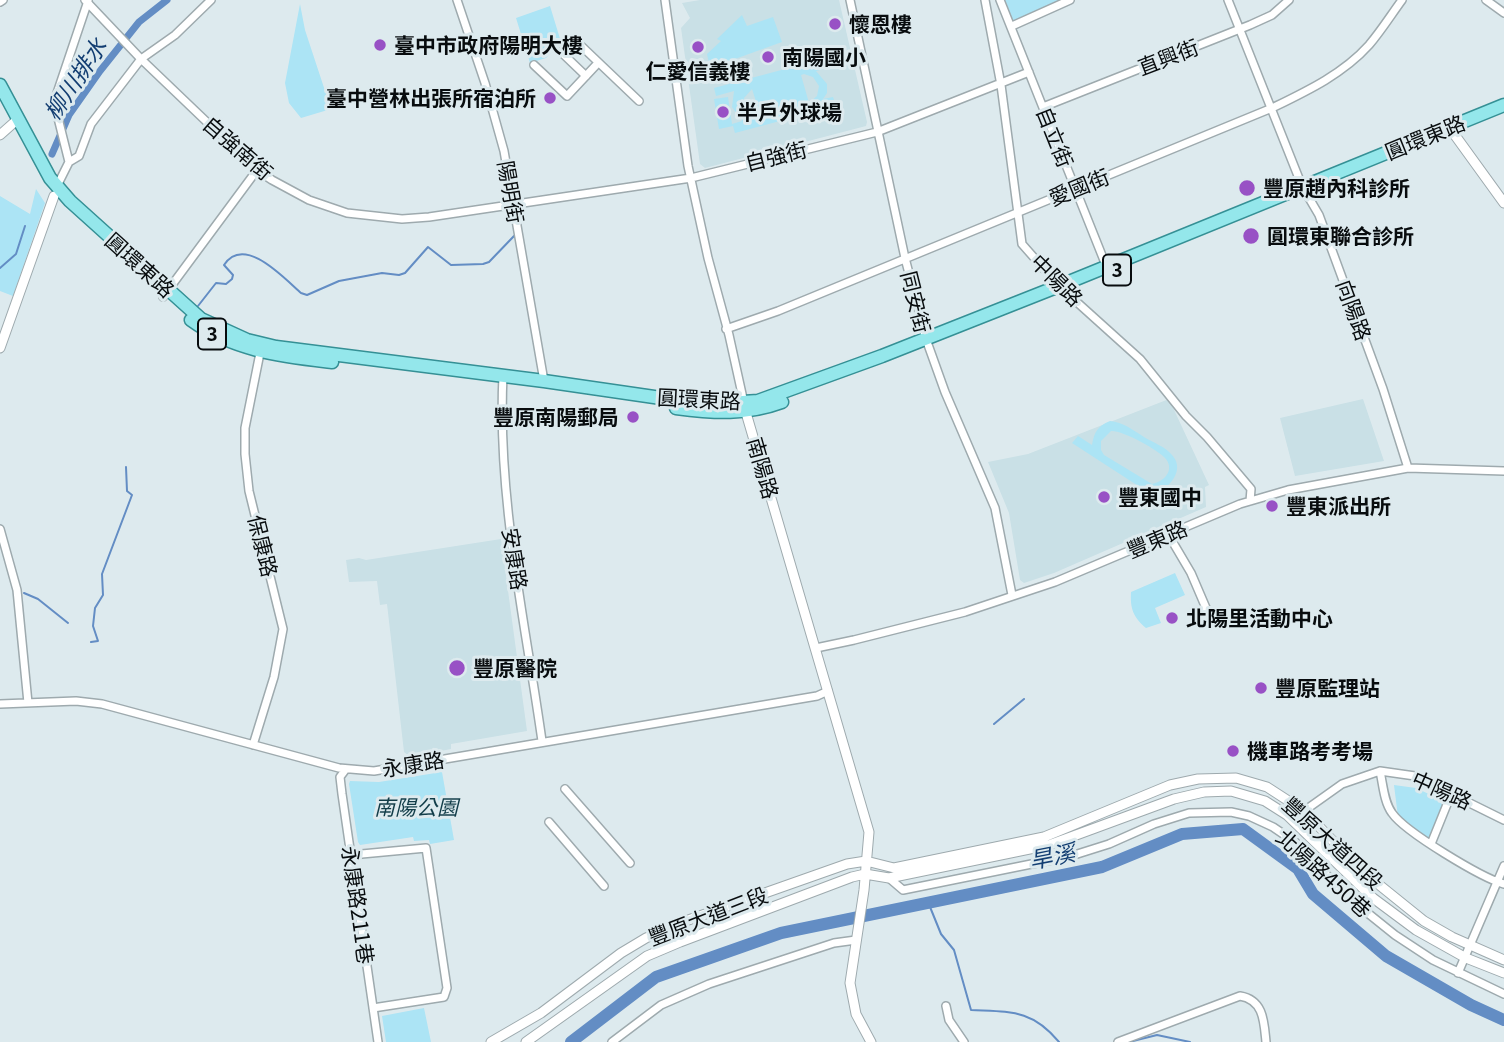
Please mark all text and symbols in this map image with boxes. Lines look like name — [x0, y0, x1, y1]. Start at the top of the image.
place label: 懷恩樓 — [849, 11, 912, 37]
marker: 懷恩樓 — [827, 16, 843, 32]
place label: 臺中市政府陽明大樓 — [394, 32, 583, 58]
water label: 柳川排水 — [38, 33, 112, 125]
street label: 直興街 — [1134, 34, 1202, 80]
marker: 臺中市政府陽明大樓 — [372, 37, 388, 53]
marker: 仁愛信義樓 — [690, 39, 706, 55]
place label: 南陽國小 — [782, 44, 866, 70]
marker: 南陽國小 — [760, 49, 776, 65]
place label: 仁愛信義樓 — [646, 58, 750, 84]
place label: 臺中營林出張所宿泊所 — [326, 85, 536, 111]
marker: 臺中營林出張所宿泊所 — [542, 90, 558, 106]
place label: 半戶外球場 — [737, 99, 842, 125]
street label: 自立街 — [1032, 103, 1078, 171]
marker: 半戶外球場 — [715, 104, 731, 120]
street label: 圓環東路 — [1381, 110, 1469, 164]
street label: 自強南街 — [198, 111, 278, 185]
street label: 自強街 — [742, 136, 810, 176]
street label: 陽明街 — [493, 159, 529, 225]
street label: 愛國街 — [1045, 164, 1113, 210]
place label: 豐原趙內科診所 — [1263, 175, 1410, 201]
marker: 豐原趙內科診所 — [1237, 178, 1257, 198]
place label: 圓環東聯合診所 — [1267, 223, 1414, 249]
marker: 圓環東聯合診所 — [1241, 226, 1261, 246]
street label: 圓環東路 — [100, 228, 180, 302]
street label: 中陽路 — [1026, 249, 1088, 311]
road number: 3 — [1103, 254, 1131, 286]
street label: 同安街 — [896, 268, 936, 336]
street label: 向陽路 — [1331, 276, 1377, 344]
road number: 3 — [198, 318, 226, 350]
street label: 圓環東路 — [656, 384, 742, 414]
place label: 豐原南陽郵局 — [493, 404, 619, 430]
marker: 豐原南陽郵局 — [625, 409, 641, 425]
street label: 南陽路 — [742, 434, 784, 502]
place label: 豐東國中 — [1118, 484, 1202, 510]
marker: 豐東國中 — [1096, 489, 1112, 505]
place label: 豐東派出所 — [1286, 493, 1391, 519]
marker: 豐東派出所 — [1264, 498, 1280, 514]
street label: 保康路 — [243, 512, 283, 580]
street label: 豐東路 — [1123, 515, 1191, 563]
street label: 安康路 — [498, 526, 532, 592]
place label: 北陽里活動中心 — [1186, 605, 1333, 631]
marker: 北陽里活動中心 — [1164, 610, 1180, 626]
place label: 豐原醫院 — [473, 655, 557, 681]
marker: 豐原醫院 — [447, 658, 467, 678]
place label: 豐原監理站 — [1275, 675, 1380, 701]
marker: 豐原監理站 — [1253, 680, 1269, 696]
place label: 機車路考考場 — [1247, 738, 1373, 764]
marker: 機車路考考場 — [1225, 743, 1241, 759]
street label: 永康路 — [380, 747, 446, 781]
street label: 中陽路 — [1408, 766, 1476, 814]
street label: 豐原大道四段 — [1278, 791, 1388, 895]
park label: 南陽公園 — [374, 794, 458, 820]
street label: 北陽路450巷 — [1271, 824, 1377, 922]
water label: 旱溪 — [1027, 838, 1077, 874]
street label: 永康路211巷 — [337, 844, 379, 966]
street label: 豐原大道三段 — [645, 882, 771, 950]

